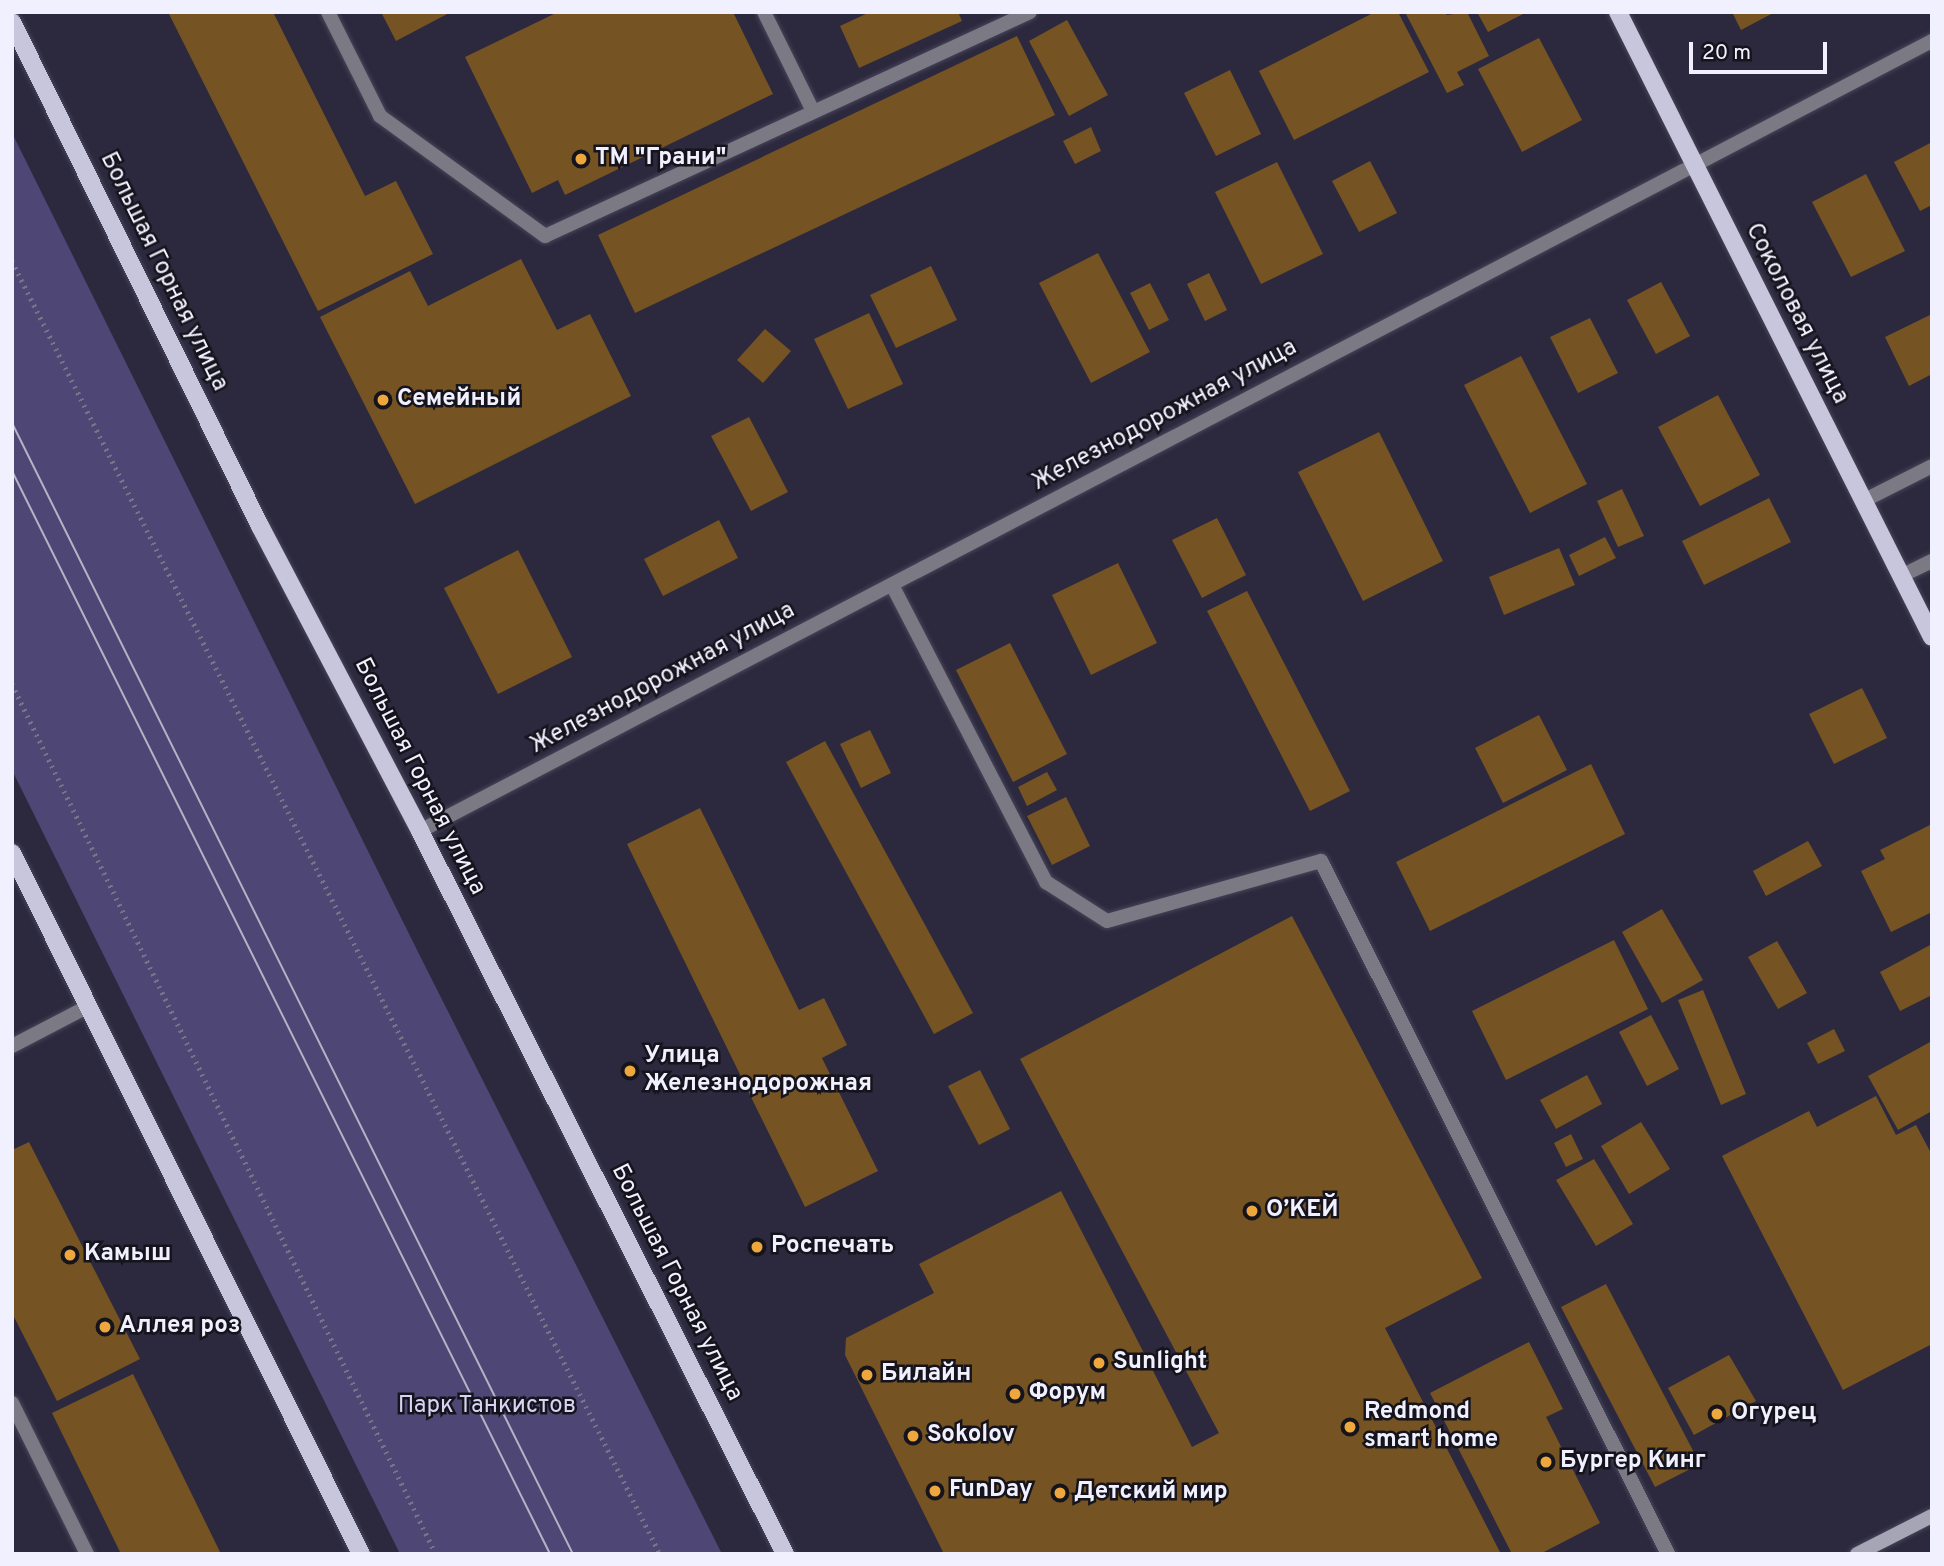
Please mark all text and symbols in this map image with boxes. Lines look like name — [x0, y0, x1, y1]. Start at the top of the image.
scale bar — [1692, 28, 1830, 72]
text: 20 m — [1702, 40, 1751, 67]
place label: ТМ "Грани" — [595, 145, 726, 173]
street label: Большая Горная улица — [93, 148, 233, 396]
marker: ТМ "Грани" — [573, 151, 589, 167]
street label: Соколовая улица — [1738, 219, 1854, 409]
street label: Железнодорожная улица — [1028, 334, 1302, 498]
place label: Семейный — [397, 386, 521, 414]
marker: Семейный — [375, 392, 391, 408]
street label: Железнодорожная улица — [526, 597, 800, 761]
street label: Большая Горная улица — [347, 654, 491, 900]
place label: Улица Железнодорожная — [644, 1043, 872, 1099]
marker: Улица Железнодорожная — [622, 1063, 638, 1079]
street label: Большая Горная улица — [604, 1160, 748, 1406]
place label: О’КЕЙ — [1266, 1197, 1338, 1225]
marker: О’КЕЙ — [1244, 1203, 1260, 1219]
place label: Роспечать — [771, 1233, 894, 1261]
marker: Роспечать — [749, 1239, 765, 1255]
place label: Камыш — [84, 1241, 171, 1269]
marker: Камыш — [62, 1247, 78, 1263]
place label: Аллея роз — [119, 1313, 241, 1341]
marker: Аллея роз — [97, 1319, 113, 1335]
place label: Sunlight — [1113, 1349, 1207, 1377]
marker: Sunlight — [1091, 1355, 1107, 1371]
place label: Билайн — [881, 1361, 971, 1389]
marker: Билайн — [859, 1367, 875, 1383]
place label: Форум — [1029, 1380, 1106, 1408]
marker: Форум — [1007, 1386, 1023, 1402]
park label: Парк Танкистов — [397, 1393, 577, 1421]
place label: Redmond smart home — [1364, 1399, 1498, 1455]
place label: Огурец — [1731, 1400, 1816, 1428]
marker: Огурец — [1709, 1406, 1725, 1422]
marker: Redmond smart home — [1342, 1419, 1358, 1435]
place label: Sokolov — [927, 1422, 1015, 1450]
marker: Sokolov — [905, 1428, 921, 1444]
place label: Бургер Кинг — [1560, 1448, 1706, 1476]
marker: Бургер Кинг — [1538, 1454, 1554, 1470]
place label: FunDay — [949, 1477, 1033, 1505]
place label: Детский мир — [1074, 1479, 1228, 1507]
marker: FunDay — [927, 1483, 943, 1499]
marker: Детский мир — [1052, 1485, 1068, 1501]

